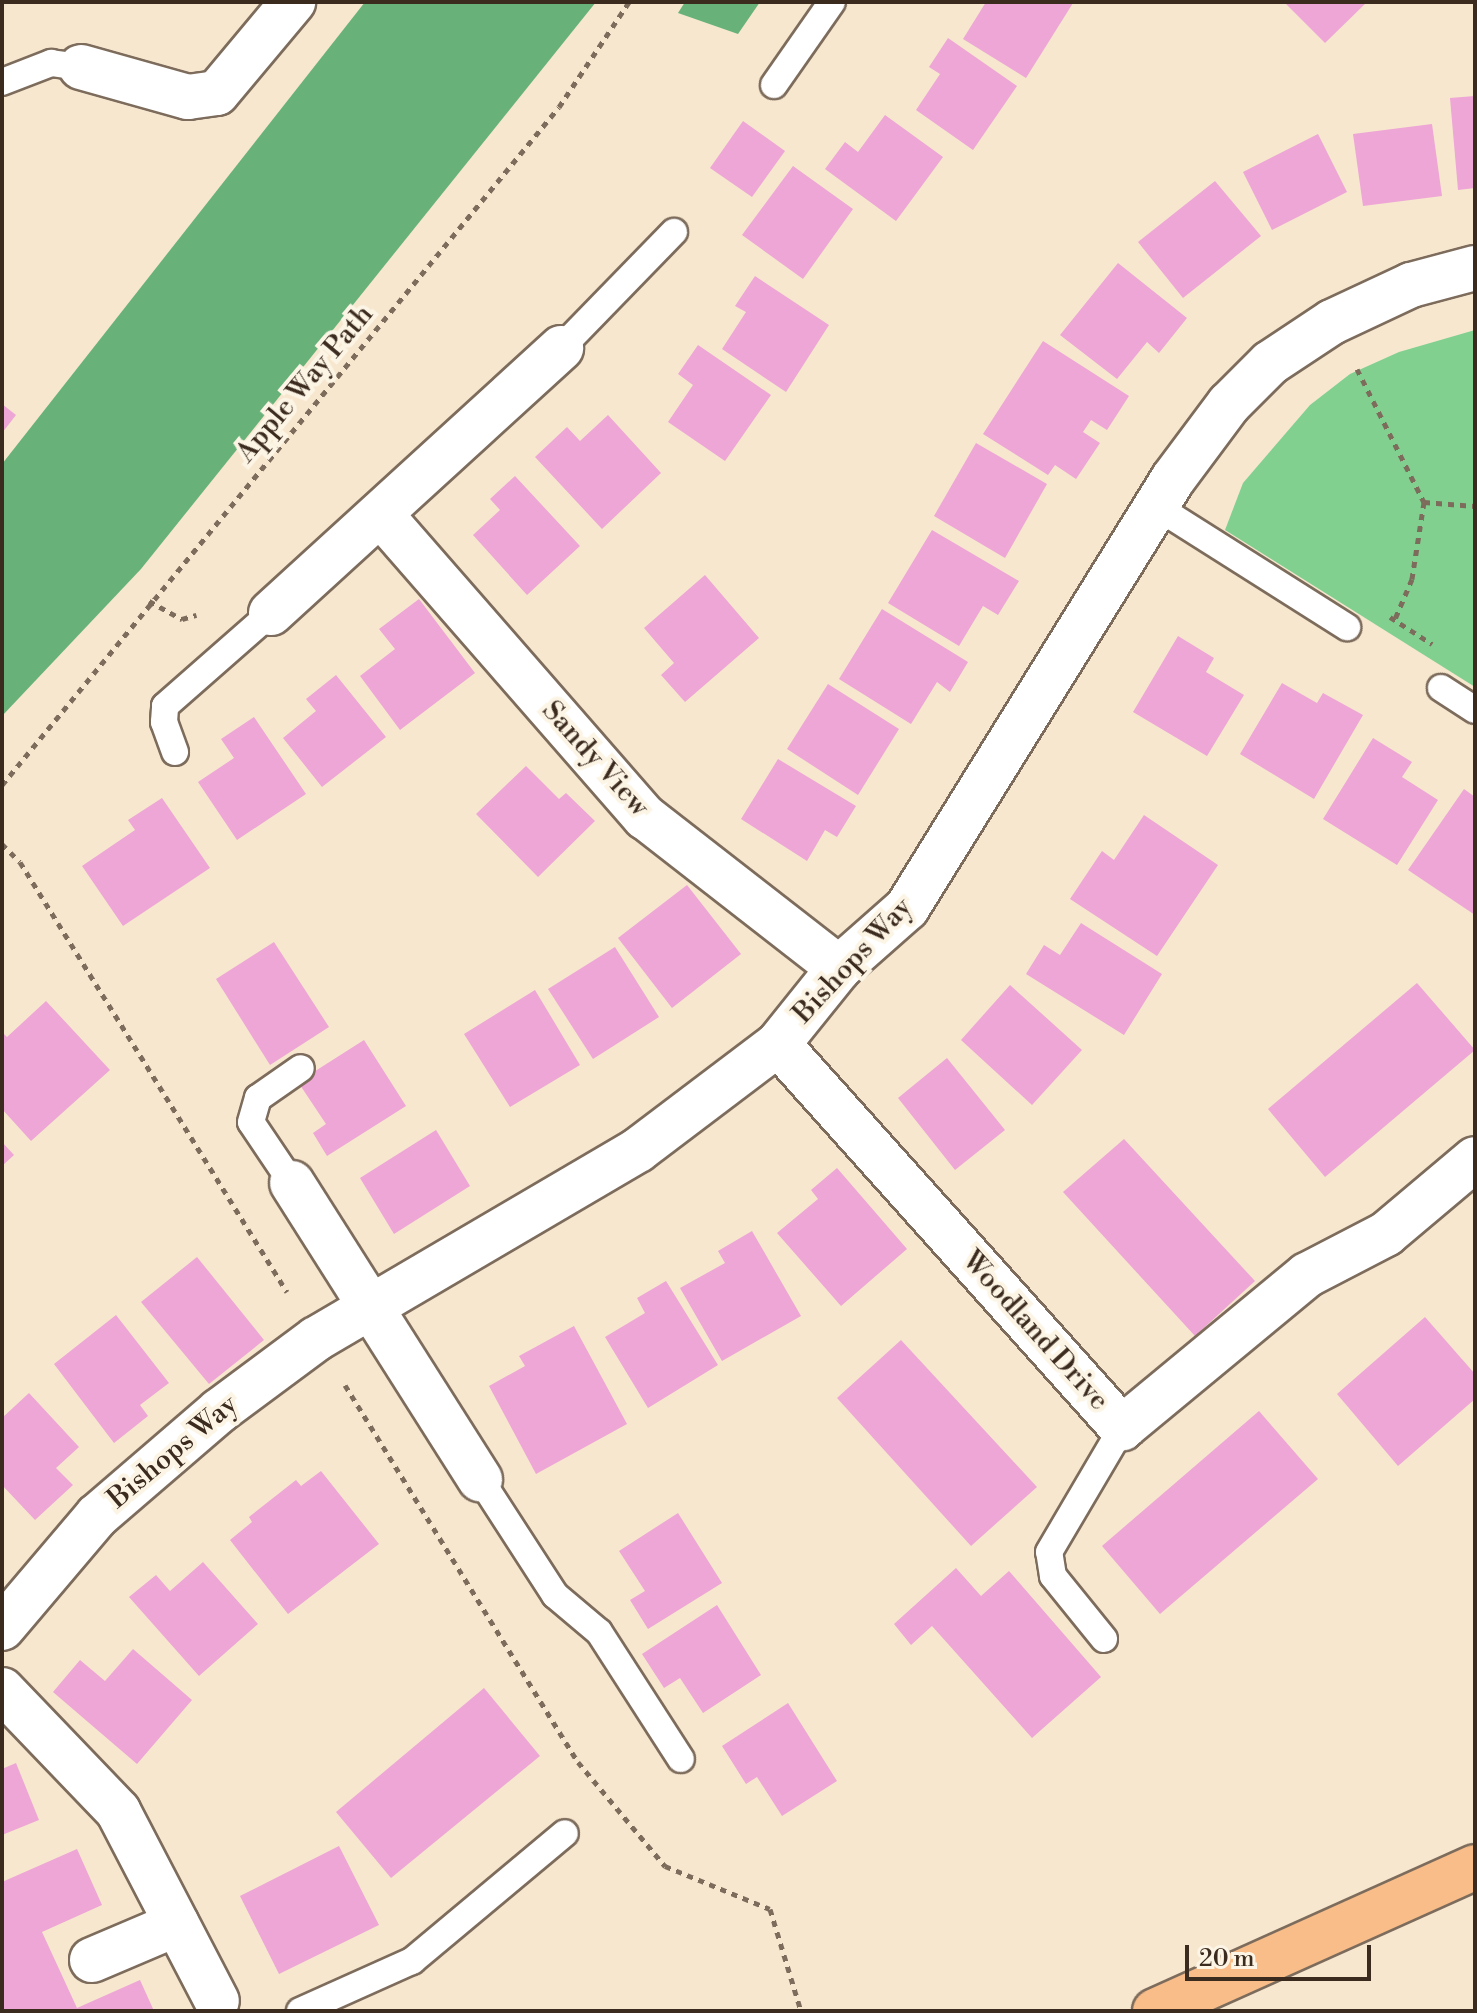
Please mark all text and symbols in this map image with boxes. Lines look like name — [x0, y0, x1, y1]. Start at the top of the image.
street label: Apple Way Path — [229, 298, 381, 470]
street label: Sandy View — [534, 694, 656, 824]
street label: Bishops Way — [786, 891, 920, 1031]
street label: Woodland Drive — [955, 1244, 1115, 1418]
street label: Bishops Way — [101, 1388, 245, 1516]
scale bar — [1189, 1929, 1375, 1979]
text: 20 m — [1199, 1944, 1255, 1974]

